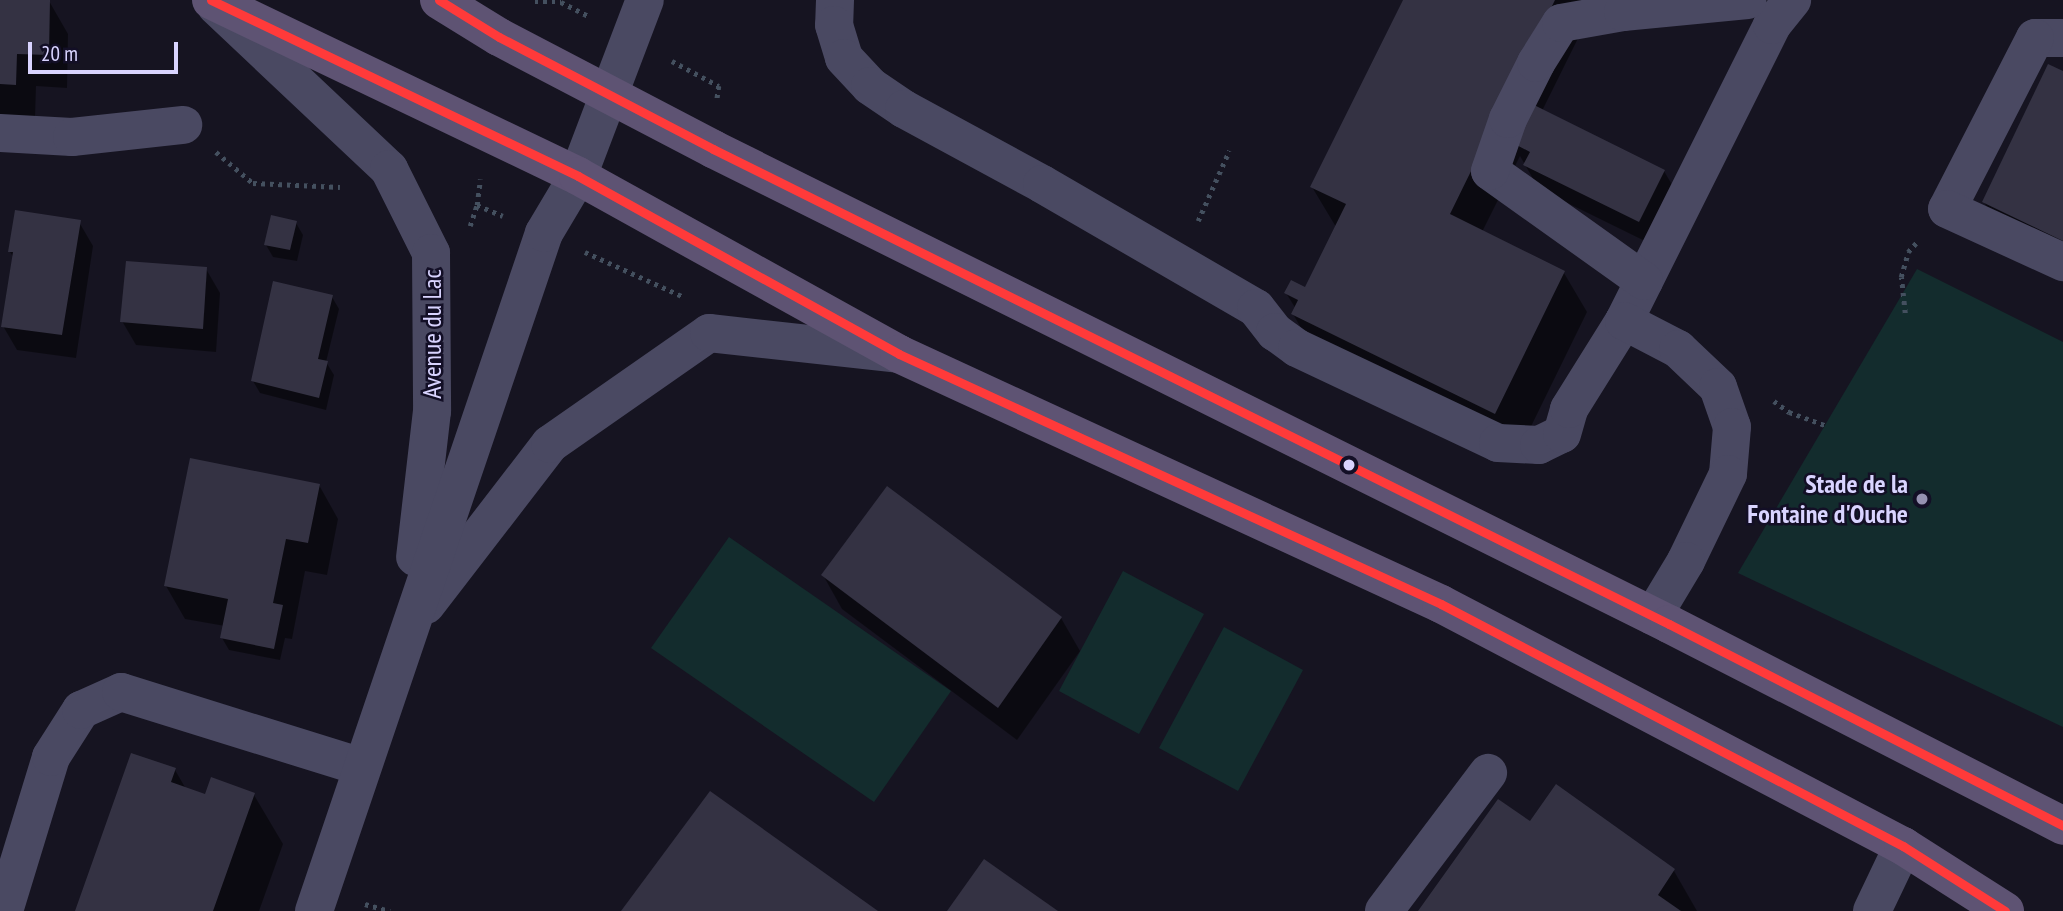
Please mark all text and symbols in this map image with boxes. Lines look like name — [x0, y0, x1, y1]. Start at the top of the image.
scale bar — [32, 28, 182, 72]
text: 20 m — [41, 40, 78, 67]
street label: Avenue du Lac — [416, 269, 448, 399]
unlabelled marker — [1342, 458, 1356, 472]
place label: Stade de la Fontaine d'Ouche — [1747, 468, 1908, 530]
marker: Stade de la Fontaine d'Ouche — [1914, 491, 1930, 507]

